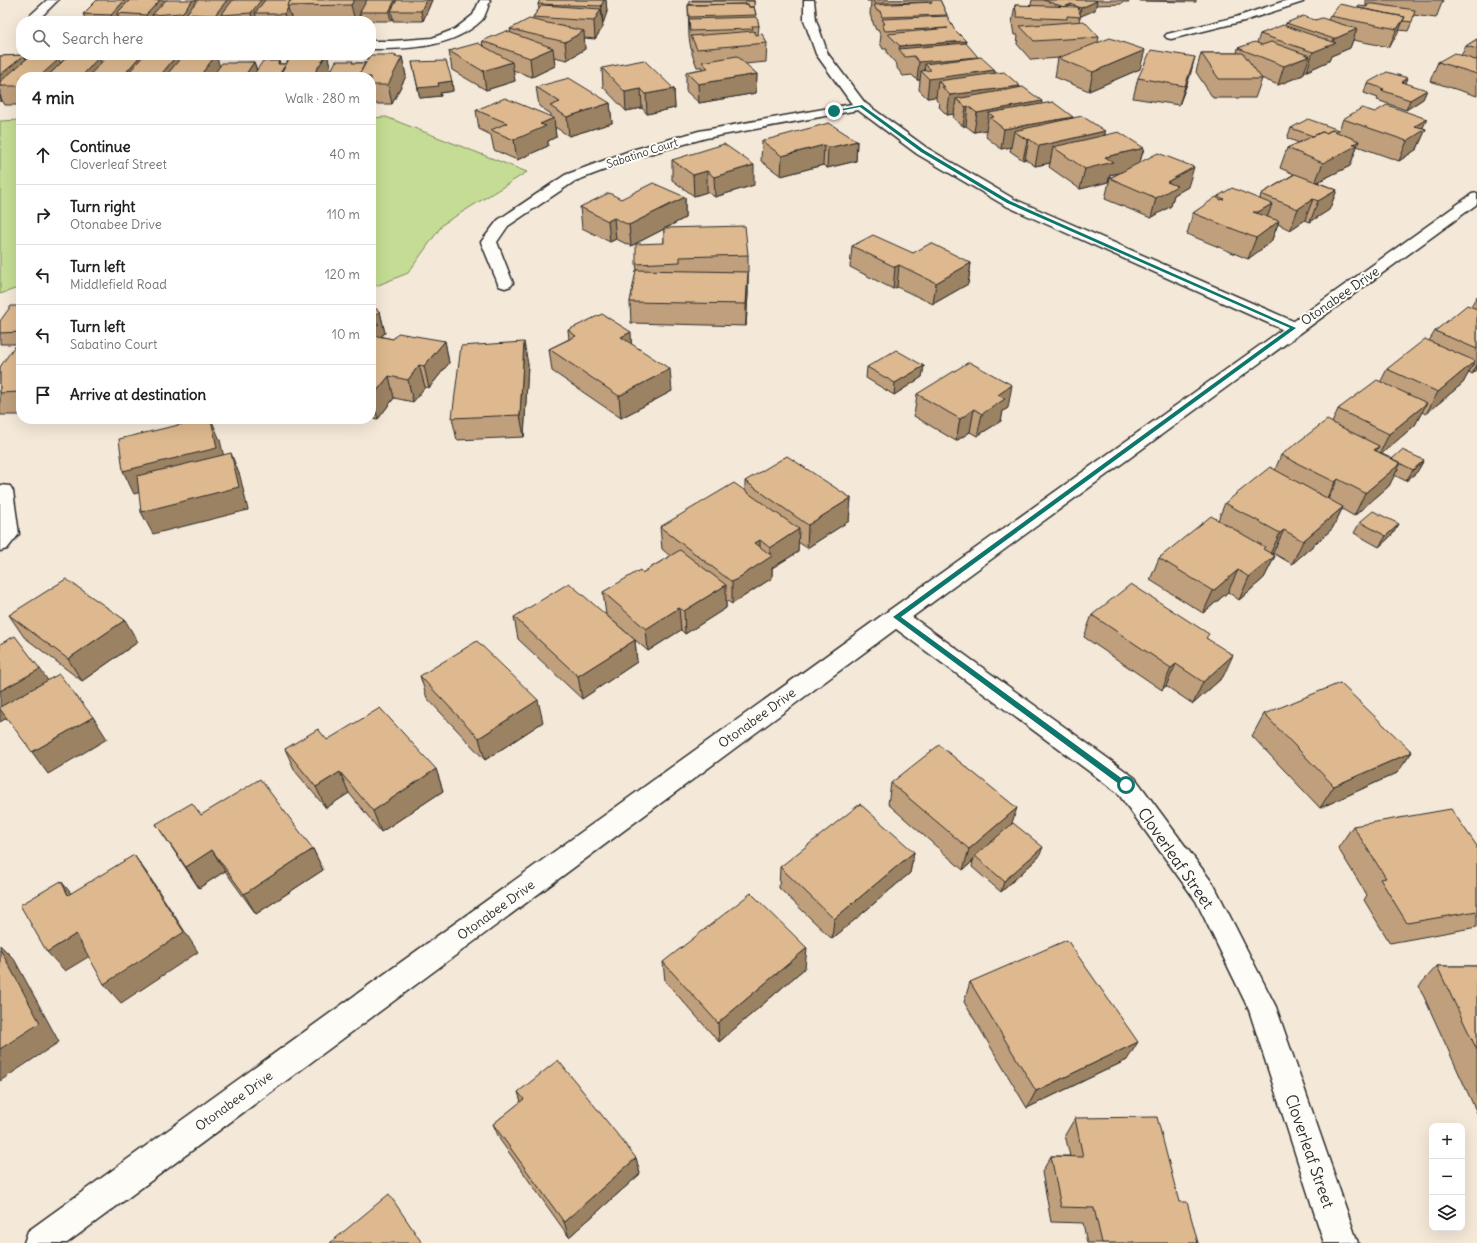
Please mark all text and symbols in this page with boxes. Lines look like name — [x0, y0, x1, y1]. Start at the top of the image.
search box — [16, 16, 376, 60]
icon: search — [30, 27, 52, 49]
text: Search here — [62, 29, 143, 48]
text: 4 min — [32, 87, 74, 109]
text: Walk · 280 m — [285, 90, 360, 107]
route end — [825, 102, 843, 120]
street label: Sabatino Court — [605, 135, 680, 171]
text: Continue — [70, 137, 131, 156]
icon: ahead — [32, 144, 54, 166]
text: 40 m — [329, 146, 360, 163]
text: Cloverleaf Street — [70, 156, 167, 173]
text: Turn right — [70, 197, 135, 216]
icon: right — [32, 204, 54, 226]
text: 110 m — [327, 206, 360, 223]
text: Otonabee Drive — [70, 216, 162, 233]
text: Turn left — [70, 257, 125, 276]
street label: Otonabee Drive — [1298, 263, 1382, 329]
icon: left — [32, 264, 54, 286]
text: 120 m — [325, 266, 360, 283]
text: Middlefield Road — [70, 276, 167, 293]
text: Turn left — [70, 317, 125, 336]
icon: left — [32, 324, 54, 346]
text: 10 m — [332, 326, 360, 343]
text: Sabatino Court — [70, 336, 157, 353]
icon: arrive — [32, 384, 54, 406]
text: Arrive at destination — [70, 385, 206, 404]
street label: Otonabee Drive — [715, 684, 799, 752]
route start — [1117, 776, 1135, 794]
street label: Cloverleaf Street — [1134, 803, 1219, 913]
street label: Otonabee Drive — [454, 876, 538, 944]
street label: Otonabee Drive — [192, 1067, 276, 1135]
street label: Cloverleaf Street — [1281, 1091, 1339, 1211]
map controls — [1429, 1123, 1465, 1231]
button: + — [1429, 1123, 1465, 1159]
button: − — [1429, 1159, 1465, 1195]
button: layers — [1429, 1195, 1465, 1231]

